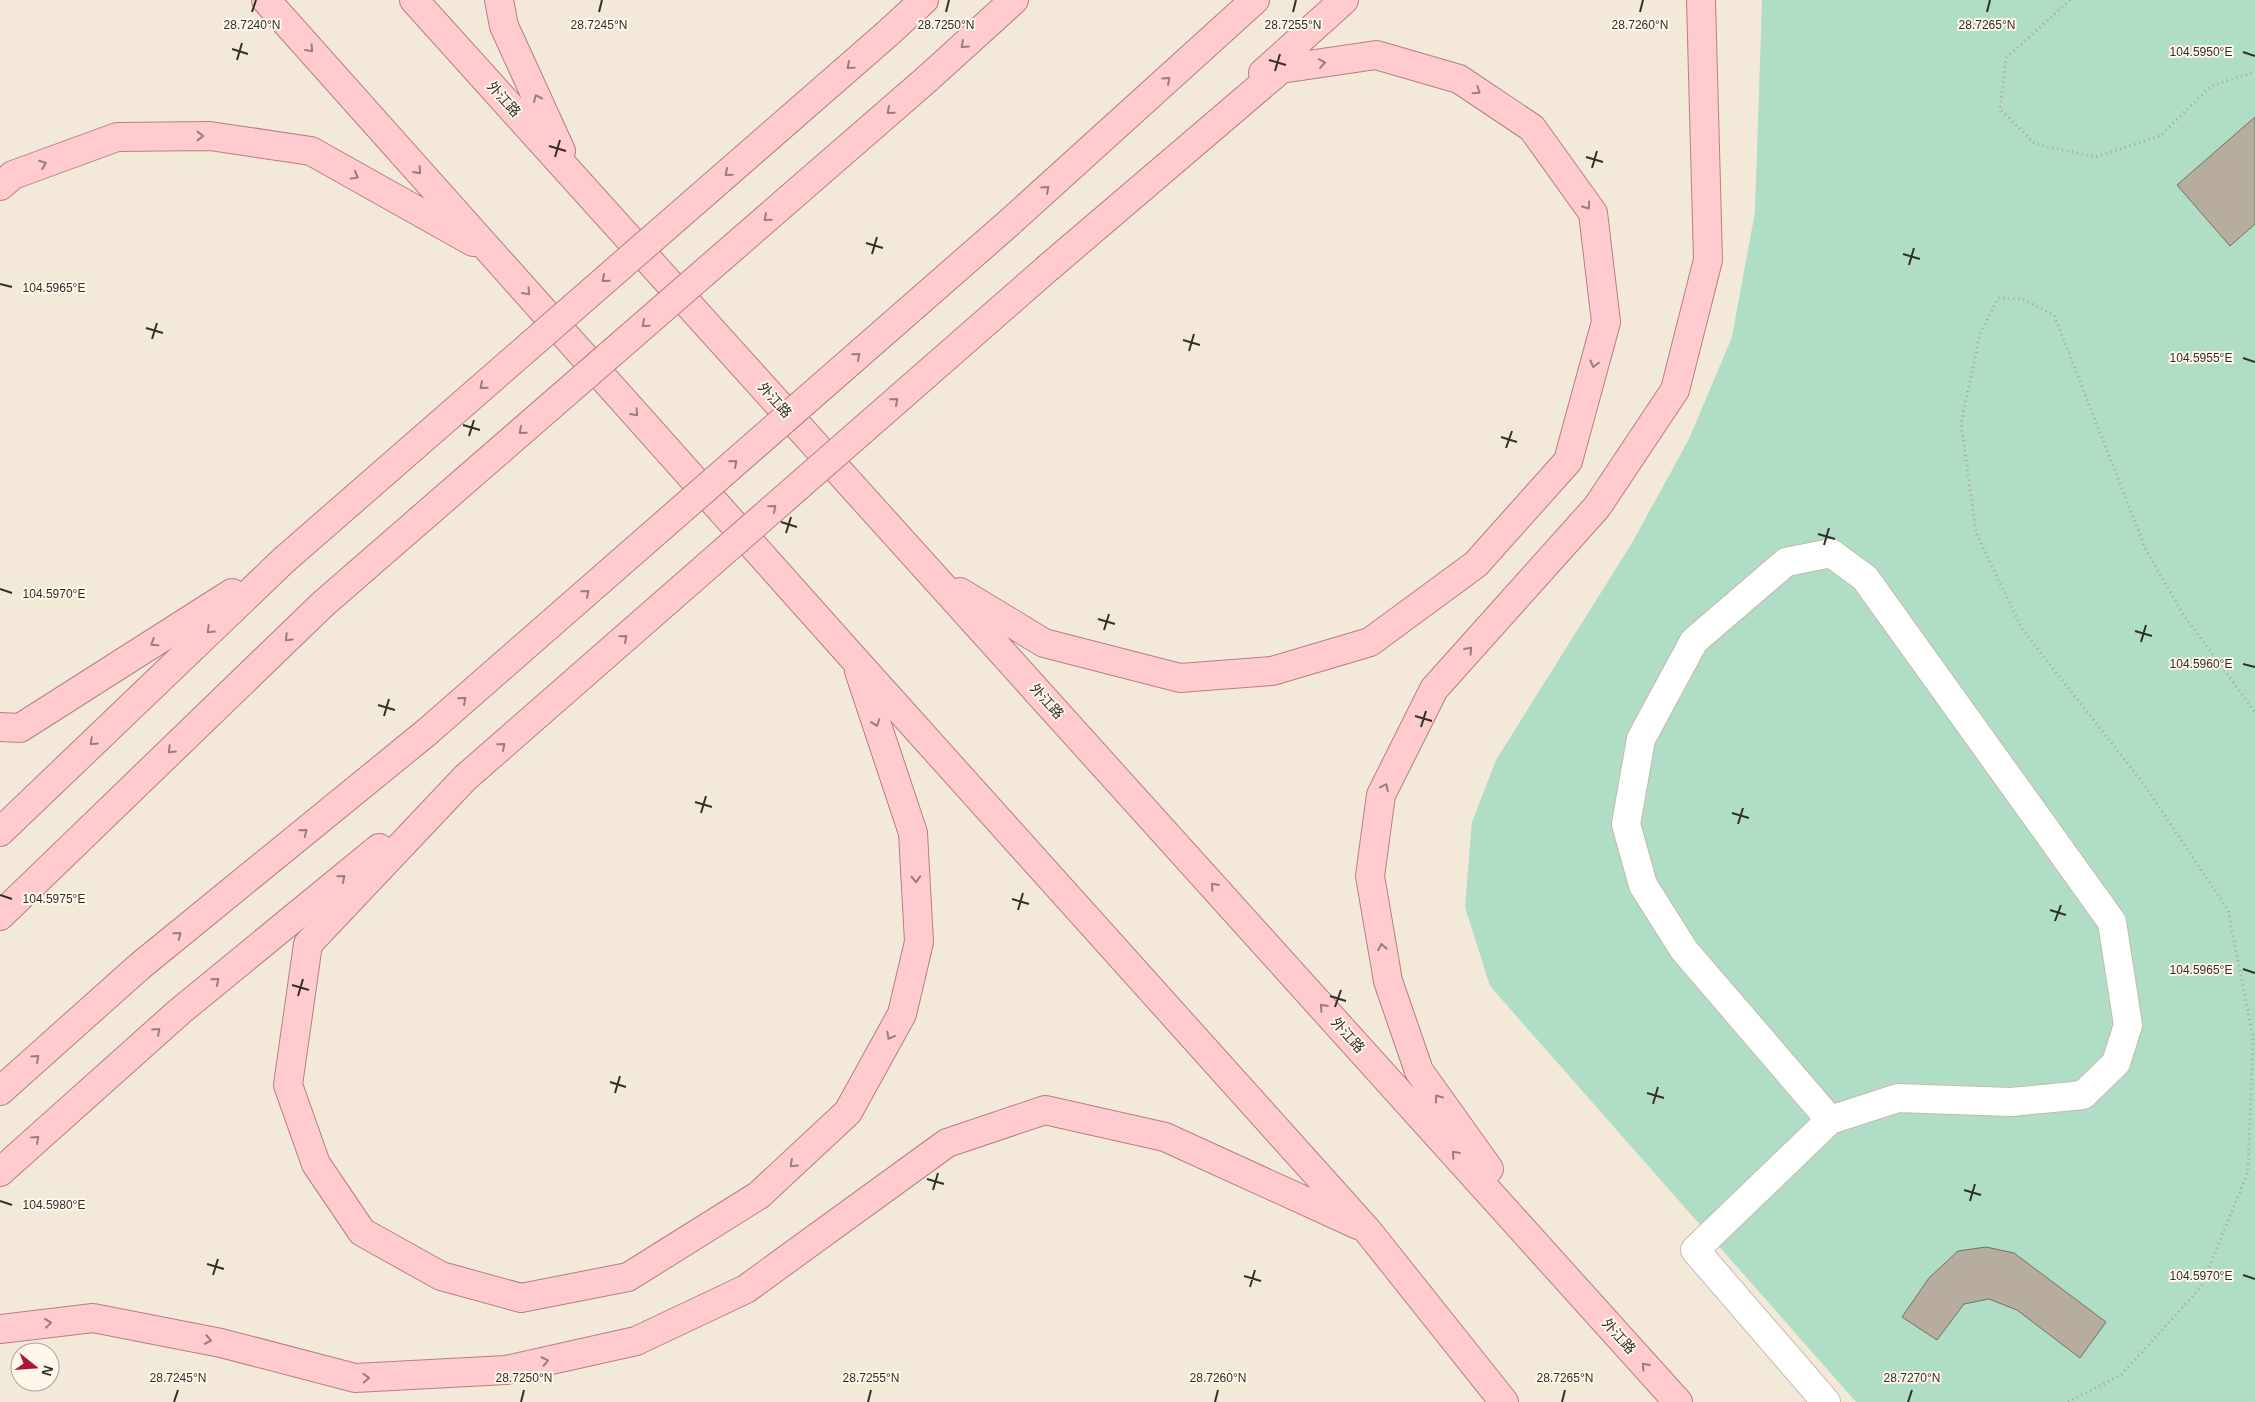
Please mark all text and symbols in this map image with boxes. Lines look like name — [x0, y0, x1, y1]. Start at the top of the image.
text: 28.7240°N — [224, 18, 280, 32]
text: 28.7245°N — [571, 18, 627, 32]
text: 28.7250°N — [918, 18, 974, 32]
text: 28.7255°N — [1265, 18, 1321, 32]
text: 28.7260°N — [1612, 18, 1668, 32]
text: 28.7265°N — [1959, 18, 2015, 32]
one-way arrow — [961, 39, 970, 48]
one-way arrow — [304, 44, 313, 53]
text: 104.5950°E — [2170, 45, 2232, 59]
one-way arrow — [1317, 58, 1326, 68]
one-way arrow — [847, 60, 856, 69]
one-way arrow — [1161, 77, 1170, 86]
street label: 外江路 — [484, 78, 524, 120]
one-way arrow — [1471, 84, 1480, 94]
one-way arrow — [534, 95, 544, 104]
one-way arrow — [886, 105, 895, 114]
one-way arrow — [197, 131, 205, 141]
one-way arrow — [38, 160, 47, 170]
one-way arrow — [413, 165, 422, 174]
one-way arrow — [724, 167, 733, 176]
one-way arrow — [350, 170, 359, 180]
one-way arrow — [1041, 186, 1050, 195]
one-way arrow — [1581, 200, 1590, 210]
one-way arrow — [764, 212, 773, 221]
one-way arrow — [602, 274, 611, 283]
text: 104.5965°E — [23, 281, 85, 295]
one-way arrow — [521, 286, 530, 295]
one-way arrow — [641, 319, 650, 328]
text: 104.5955°E — [2170, 351, 2232, 365]
one-way arrow — [851, 353, 860, 362]
one-way arrow — [1590, 360, 1600, 368]
street label: 外江路 — [755, 379, 795, 421]
one-way arrow — [479, 380, 488, 389]
one-way arrow — [890, 398, 899, 407]
one-way arrow — [629, 408, 638, 417]
one-way arrow — [519, 425, 528, 434]
one-way arrow — [729, 460, 738, 469]
one-way arrow — [767, 506, 776, 514]
text: 104.5970°E — [23, 587, 85, 601]
one-way arrow — [580, 590, 589, 599]
one-way arrow — [207, 624, 216, 633]
one-way arrow — [285, 632, 294, 641]
one-way arrow — [619, 635, 628, 644]
one-way arrow — [150, 637, 160, 646]
one-way arrow — [1463, 646, 1472, 655]
text: 104.5960°E — [2170, 657, 2232, 671]
street label: 外江路 — [1027, 680, 1067, 722]
one-way arrow — [458, 697, 467, 706]
one-way arrow — [871, 718, 881, 727]
one-way arrow — [90, 736, 99, 745]
one-way arrow — [496, 743, 505, 751]
one-way arrow — [168, 744, 177, 753]
one-way arrow — [1379, 783, 1389, 792]
one-way arrow — [298, 830, 307, 838]
one-way arrow — [337, 875, 346, 884]
one-way arrow — [910, 875, 921, 883]
one-way arrow — [1211, 883, 1220, 892]
text: 104.5975°E — [23, 892, 85, 906]
one-way arrow — [172, 932, 181, 940]
one-way arrow — [1377, 943, 1388, 951]
text: 104.5965°E — [2170, 963, 2232, 977]
one-way arrow — [211, 977, 220, 986]
one-way arrow — [1320, 1003, 1329, 1012]
street label: 外江路 — [1328, 1014, 1368, 1056]
one-way arrow — [152, 1028, 161, 1037]
one-way arrow — [886, 1031, 896, 1040]
one-way arrow — [31, 1055, 40, 1064]
one-way arrow — [1435, 1094, 1444, 1104]
one-way arrow — [31, 1136, 40, 1145]
one-way arrow — [1452, 1150, 1461, 1159]
one-way arrow — [789, 1158, 798, 1167]
text: 104.5980°E — [23, 1198, 85, 1212]
text: 104.5970°E — [2170, 1269, 2232, 1283]
street label: 外江路 — [1599, 1315, 1639, 1357]
one-way arrow — [45, 1318, 53, 1329]
one-way arrow — [204, 1335, 213, 1345]
north arrow — [10, 1342, 60, 1392]
one-way arrow — [540, 1356, 549, 1367]
one-way arrow — [1642, 1362, 1651, 1371]
text: N — [38, 1364, 57, 1378]
text: 28.7245°N — [150, 1371, 206, 1385]
text: 28.7250°N — [496, 1371, 552, 1385]
text: 28.7255°N — [843, 1371, 899, 1385]
text: 28.7260°N — [1190, 1371, 1246, 1385]
text: 28.7265°N — [1537, 1371, 1593, 1385]
text: 28.7270°N — [1884, 1371, 1940, 1385]
one-way arrow — [362, 1372, 370, 1383]

